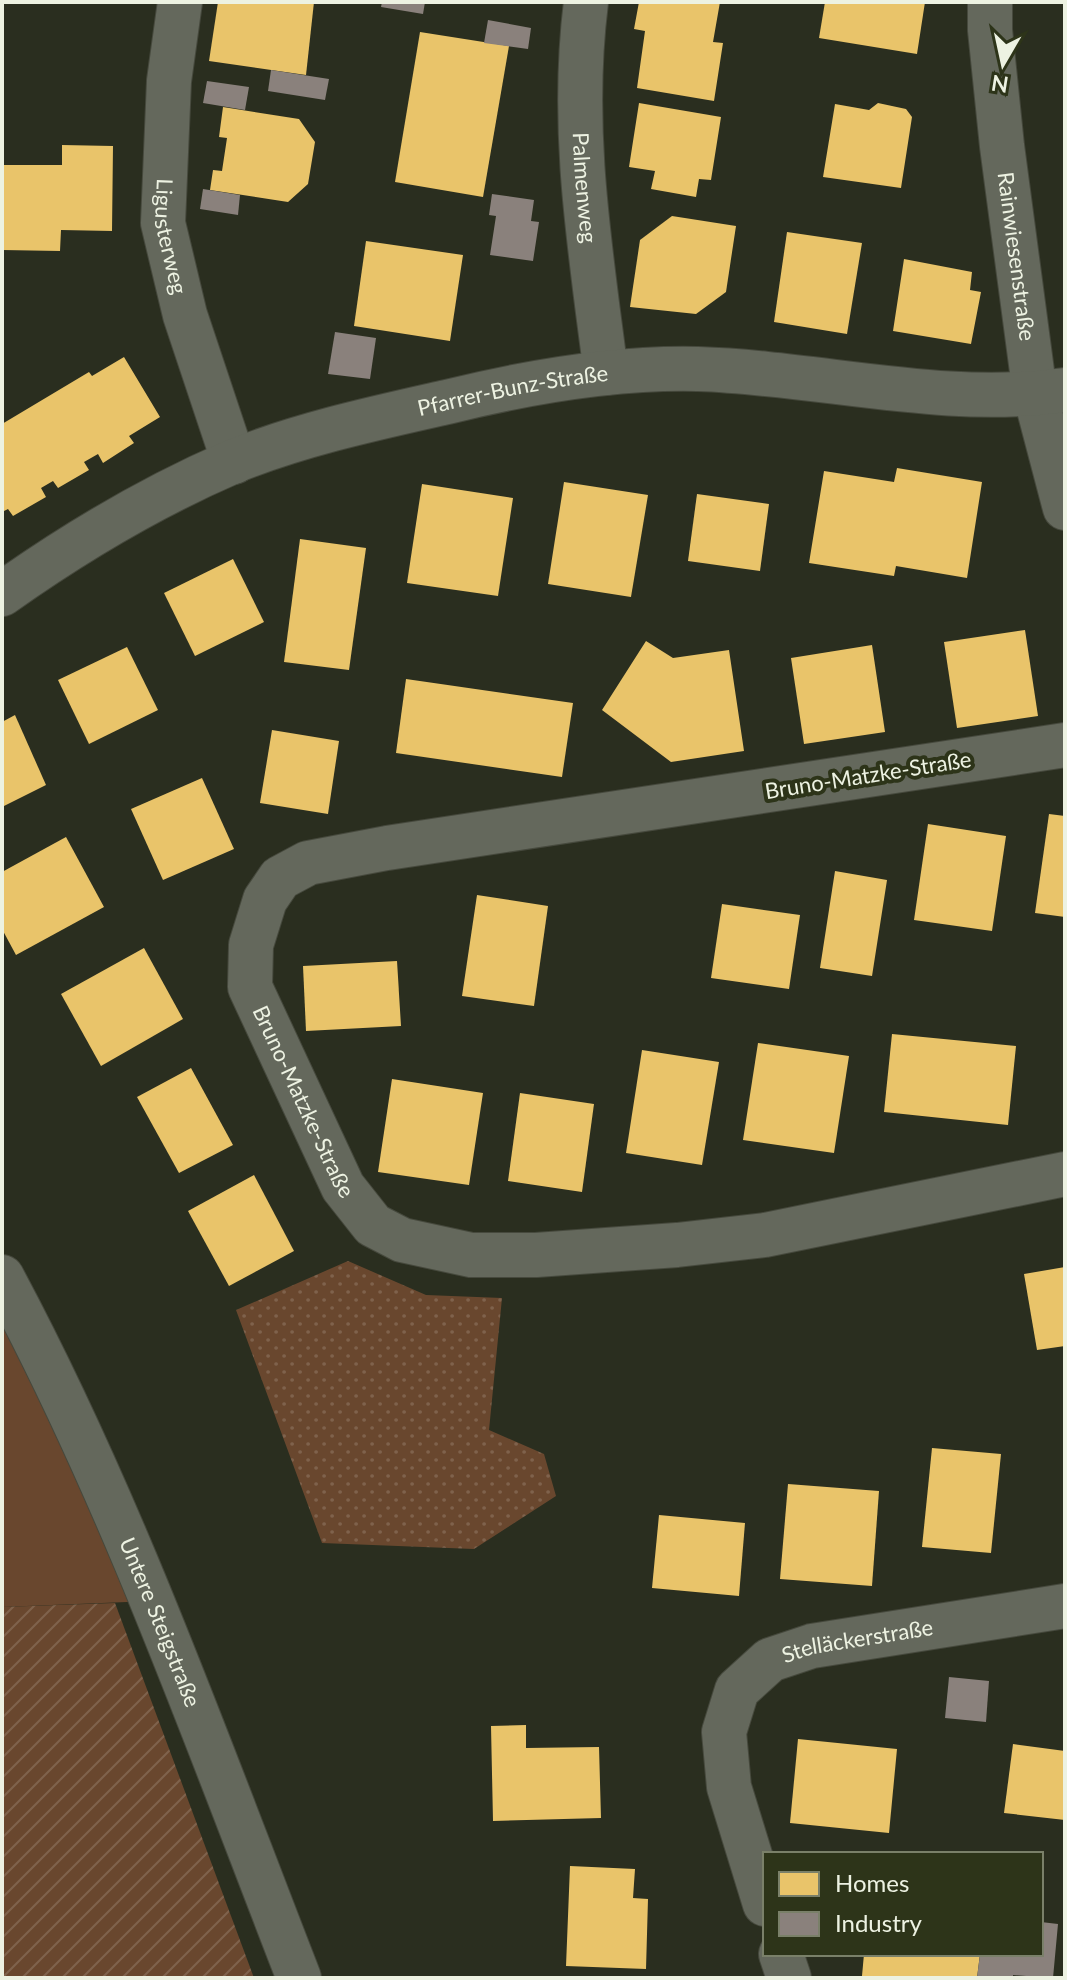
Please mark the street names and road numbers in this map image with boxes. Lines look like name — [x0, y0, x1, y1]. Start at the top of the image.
street label: Palmenweg — [568, 132, 603, 244]
street label: Rainwiesenstraße — [993, 170, 1042, 343]
street label: Ligusterweg — [149, 178, 194, 297]
street label: Pfarrer-Bunz-Straße — [415, 359, 609, 421]
street label: Bruno-Matzke-Straße — [763, 745, 973, 804]
street label: Bruno-Matzke-Straße — [247, 1001, 360, 1203]
street label: Untere Steigstraße — [114, 1533, 207, 1711]
street label: Stelläckerstraße — [778, 1613, 935, 1668]

